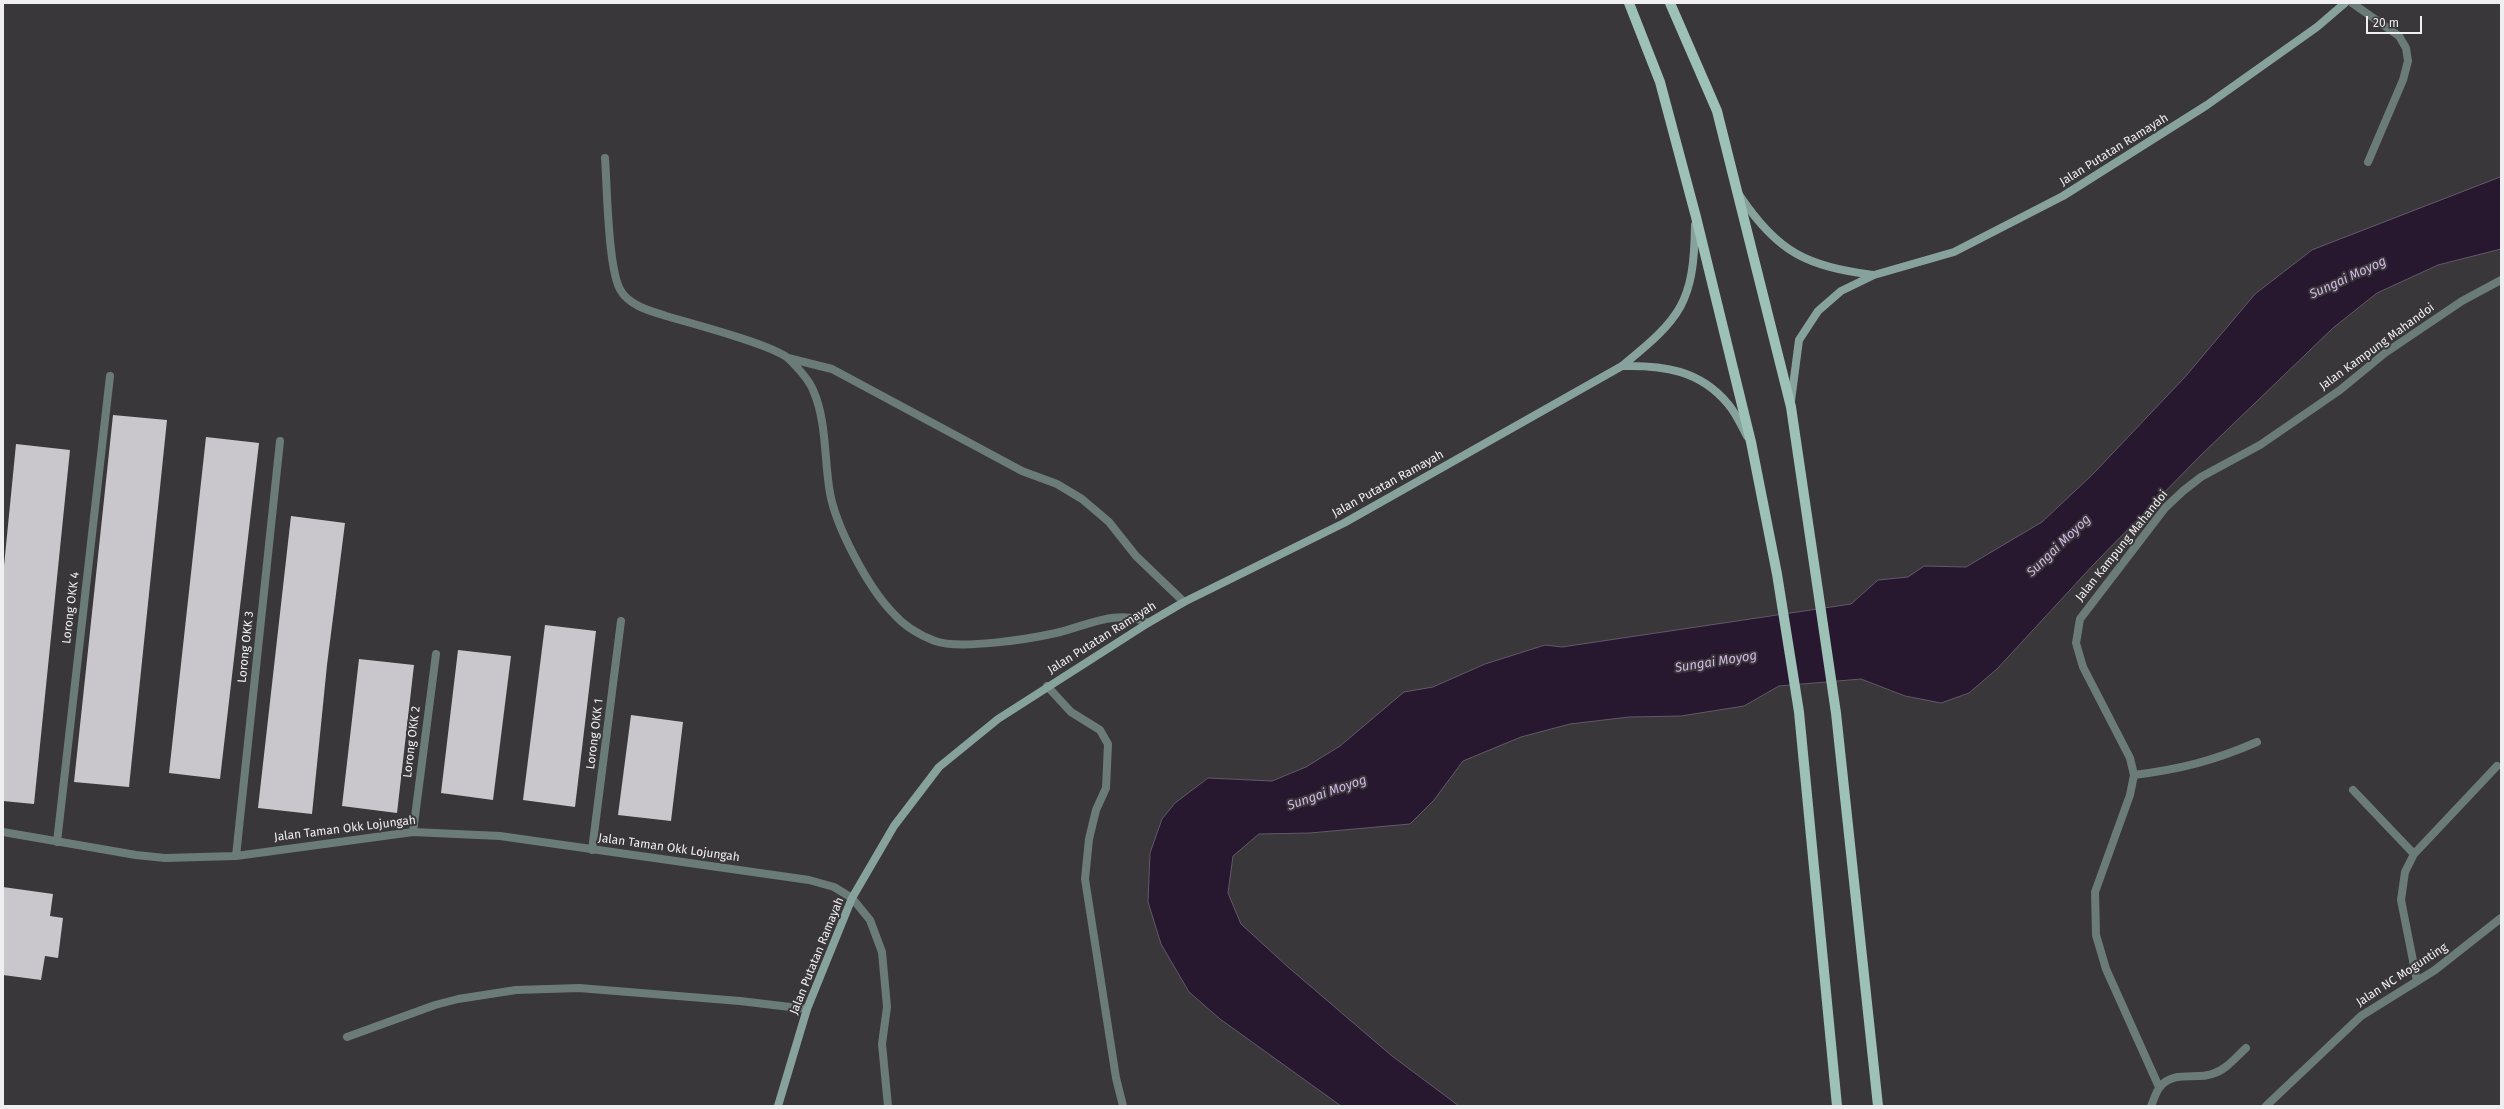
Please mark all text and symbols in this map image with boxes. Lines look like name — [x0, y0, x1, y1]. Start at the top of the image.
scale bar — [2368, 8, 2424, 34]
text: 20 m — [2373, 16, 2399, 30]
street label: Jalan Putatan Ramayah — [2057, 111, 2171, 189]
water label: Sungai Moyog — [2307, 253, 2389, 303]
street label: Jalan Kampung Mahandoi — [2317, 300, 2437, 394]
street label: Jalan Putatan Ramayah — [1330, 447, 1446, 521]
street label: Jalan Kampung Mahandoi — [2073, 488, 2171, 604]
water label: Sungai Moyog — [2024, 512, 2094, 580]
street label: Lorong OKK 4 — [59, 571, 83, 645]
street label: Jalan Putatan Ramayah — [1045, 599, 1159, 677]
street label: Lorong OKK 3 — [235, 610, 257, 684]
water label: Sungai Moyog — [1674, 648, 1758, 676]
street label: Lorong OKK 1 — [584, 698, 606, 770]
street label: Lorong OKK 2 — [400, 705, 424, 779]
water label: Sungai Moyog — [1285, 772, 1369, 814]
street label: Jalan Taman Okk Lojungah — [273, 813, 417, 845]
street label: Jalan Taman Okk Lojungah — [597, 831, 741, 865]
street label: Jalan Putatan Ramayah — [787, 895, 847, 1017]
street label: Jalan NC Mogunting — [2354, 940, 2450, 1010]

